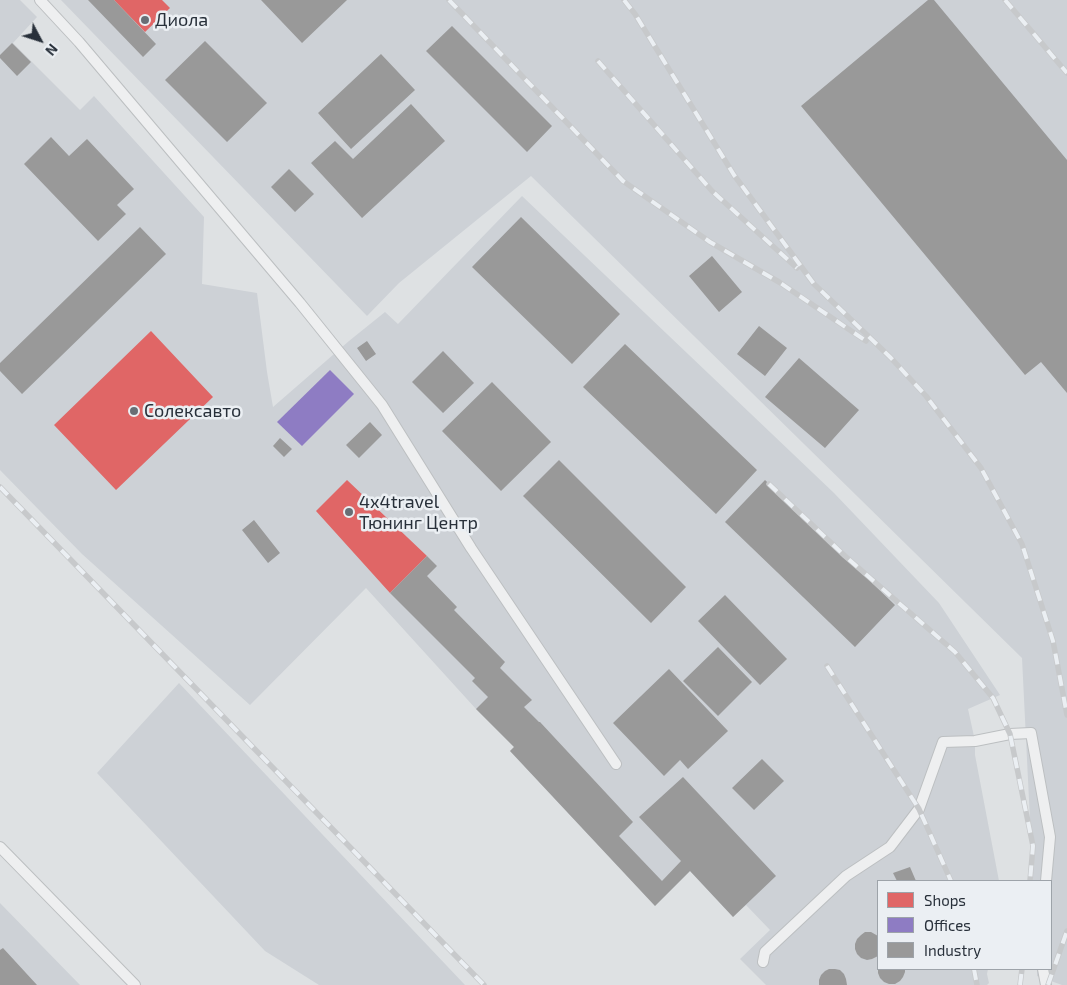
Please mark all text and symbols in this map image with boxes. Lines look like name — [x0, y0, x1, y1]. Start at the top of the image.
place label: Диола — [155, 9, 208, 31]
marker: Диола — [139, 14, 151, 26]
north arrow — [15, 15, 65, 65]
text: N — [42, 41, 62, 59]
place label: Солексавто — [144, 400, 241, 422]
marker: Солексавто — [128, 405, 140, 417]
place label: 4x4travel Тюнинг Центр — [359, 491, 478, 534]
marker: 4x4travel Тюнинг Центр — [343, 506, 355, 518]
legend — [877, 880, 1052, 970]
text: Shops — [924, 891, 966, 909]
text: Offices — [924, 916, 971, 934]
text: Industry — [924, 941, 981, 959]

